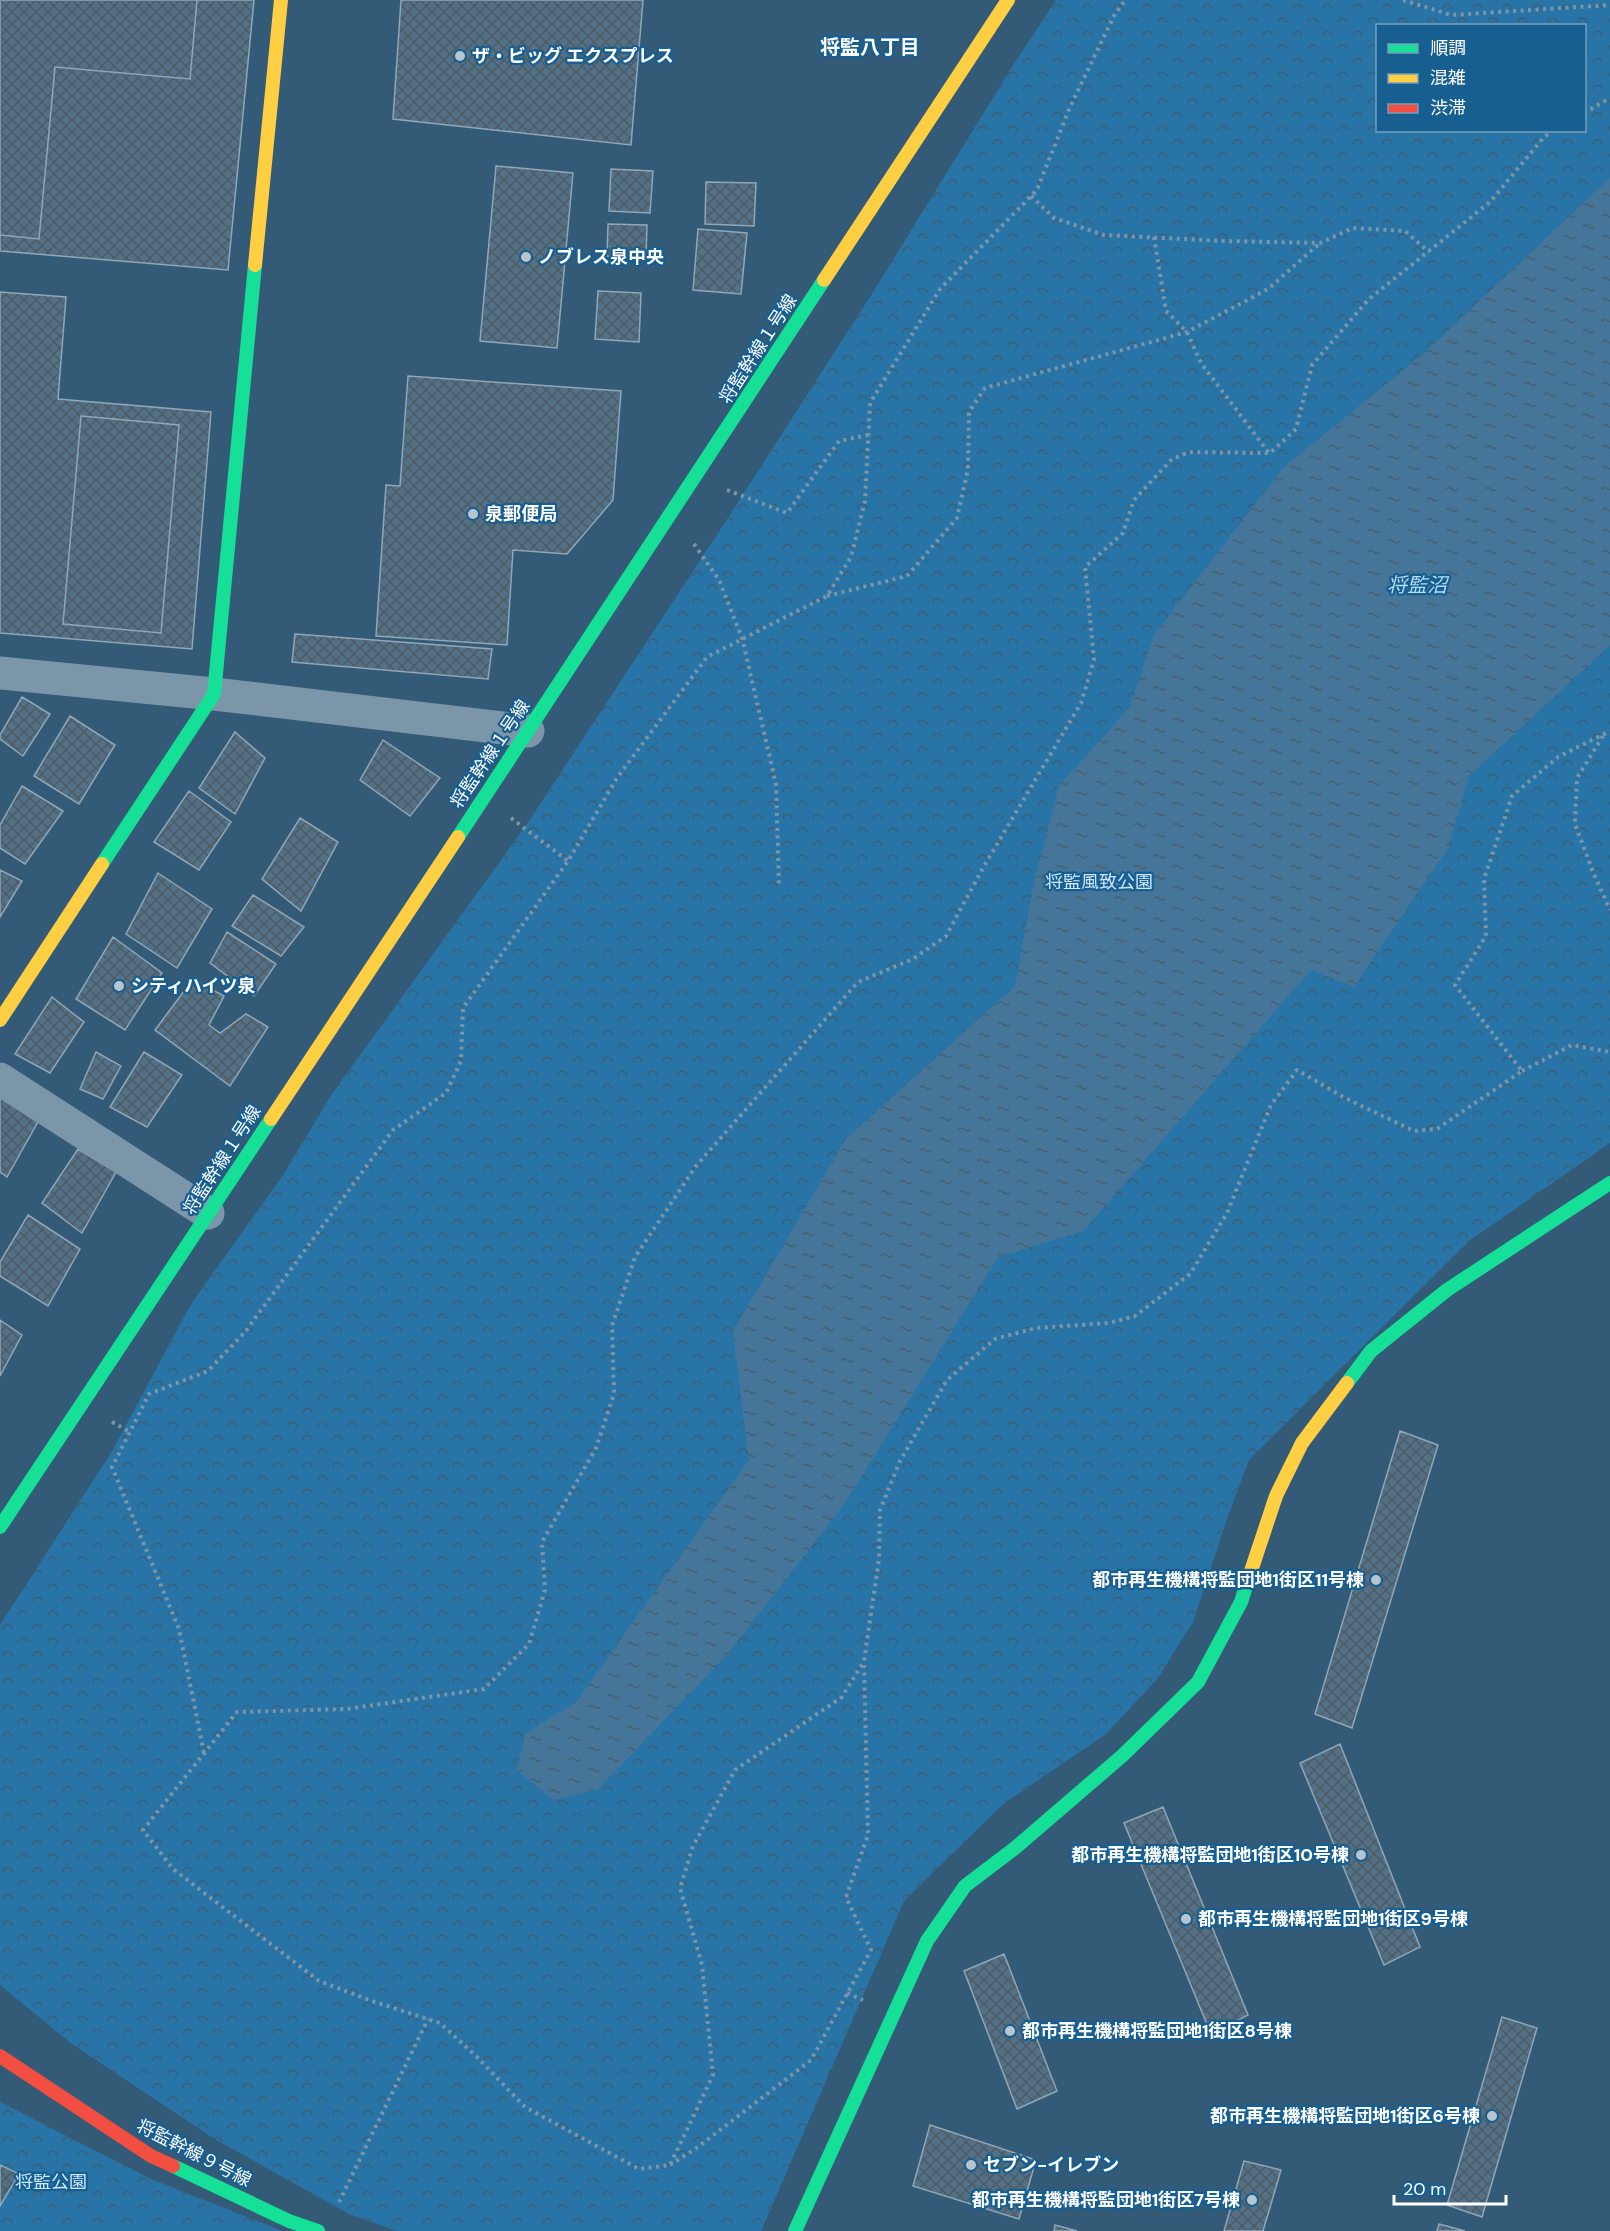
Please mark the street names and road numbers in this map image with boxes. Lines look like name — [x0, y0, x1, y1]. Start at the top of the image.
street label: 将監幹線１号線 — [714, 290, 802, 408]
street label: 将監幹線１号線 — [445, 695, 535, 813]
street label: 将監幹線１号線 — [178, 1101, 266, 1219]
street label: 将監幹線９号線 — [132, 2114, 256, 2192]

